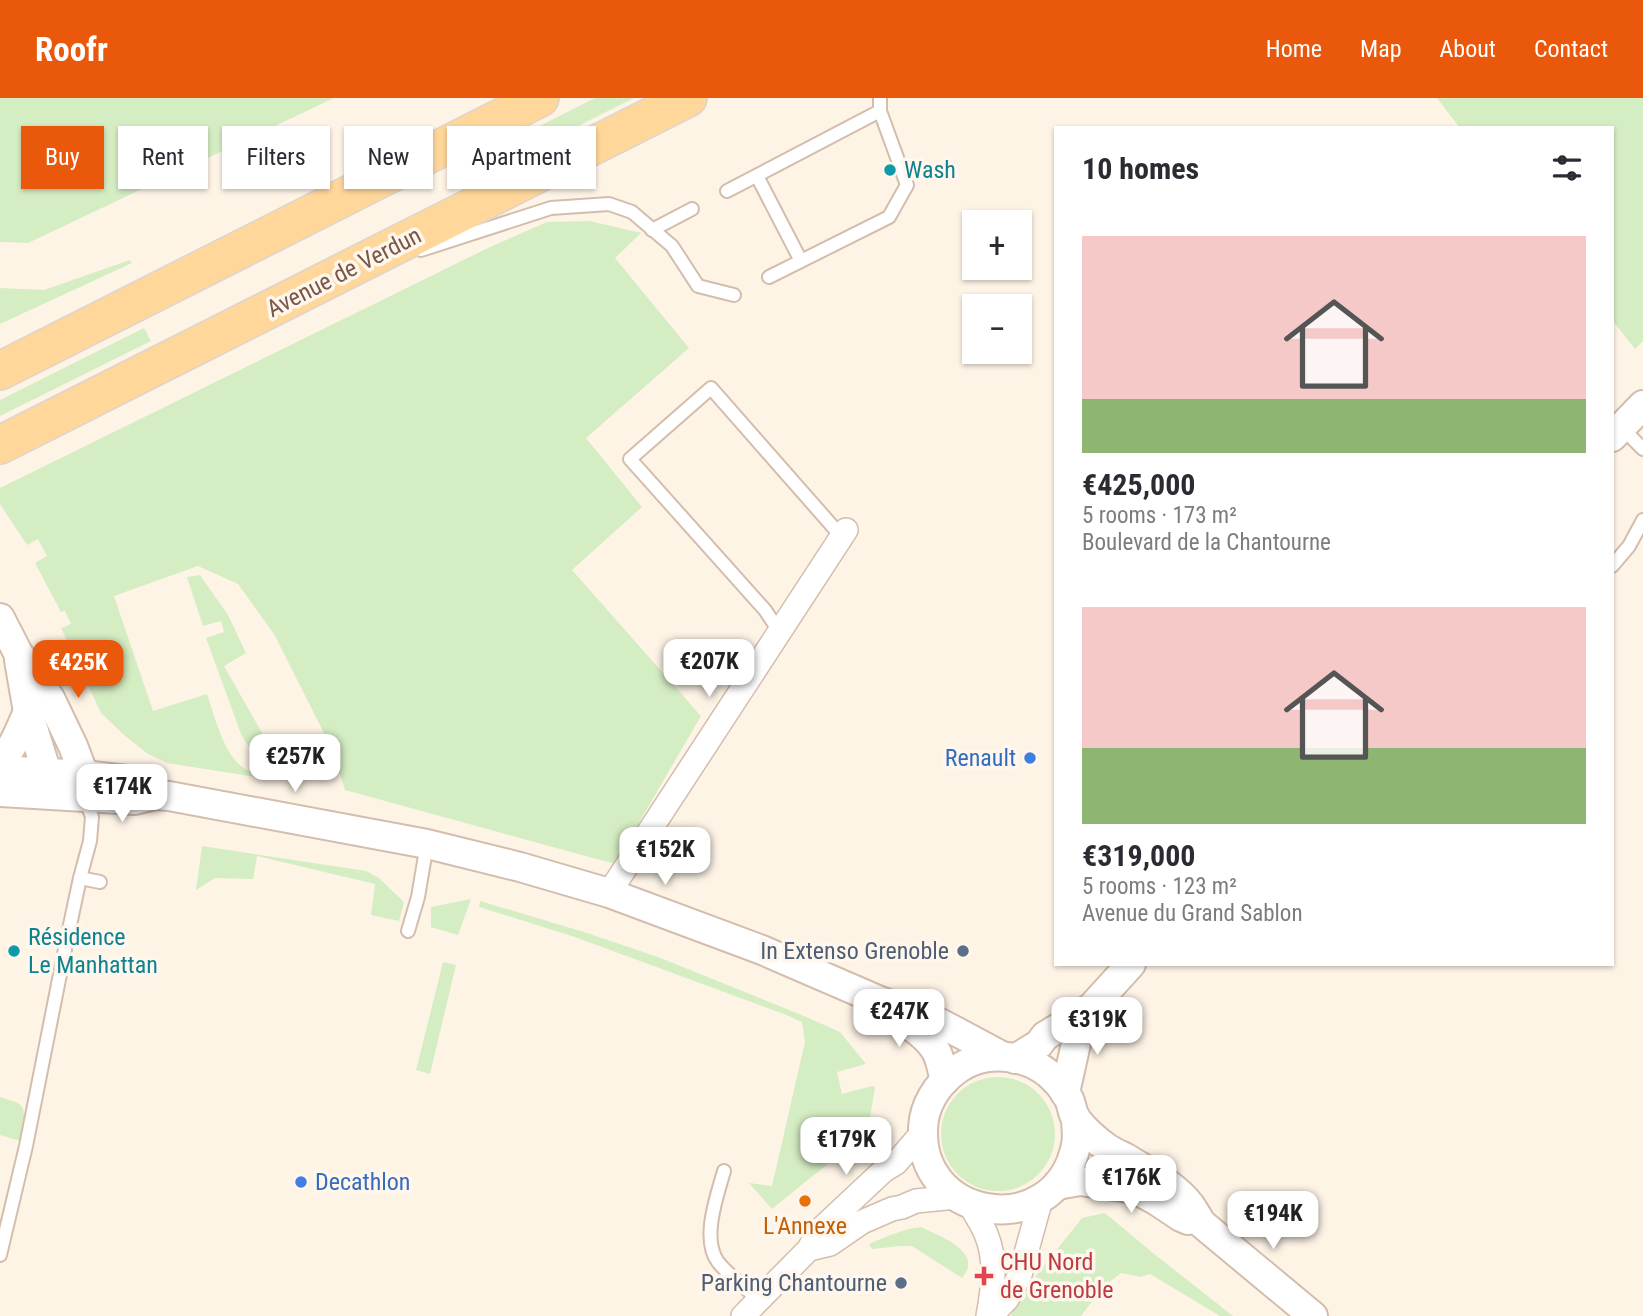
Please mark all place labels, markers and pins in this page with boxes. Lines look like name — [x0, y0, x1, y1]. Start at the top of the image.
place label: Wash — [904, 156, 956, 184]
marker: Wash — [882, 162, 898, 178]
pin: €425K — [29, 640, 127, 700]
pin: €207K — [660, 640, 758, 699]
pin: €257K — [246, 734, 344, 794]
place label: Renault — [945, 744, 1016, 772]
marker: Renault — [1022, 750, 1038, 766]
pin: €174K — [73, 764, 171, 824]
pin: €152K — [616, 828, 714, 887]
place label: Résidence Le Manhattan — [28, 923, 158, 979]
place label: In Extenso Grenoble — [760, 937, 949, 965]
marker: Résidence Le Manhattan — [6, 943, 22, 959]
marker: In Extenso Grenoble — [955, 943, 971, 959]
pin: €247K — [850, 990, 948, 1049]
pin: €319K — [1048, 998, 1146, 1057]
pin: €179K — [797, 1118, 895, 1177]
pin: €176K — [1082, 1156, 1180, 1215]
place label: Decathlon — [315, 1168, 410, 1196]
marker: Decathlon — [293, 1174, 309, 1190]
pin: €194K — [1224, 1192, 1322, 1251]
marker: L'Annexe — [797, 1193, 813, 1209]
place label: L'Annexe — [763, 1212, 847, 1240]
place label: CHU Nord de Grenoble — [1000, 1248, 1113, 1304]
marker: CHU Nord de Grenoble — [974, 1266, 994, 1286]
place label: Parking Chantourne — [701, 1269, 887, 1297]
marker: Parking Chantourne — [893, 1275, 909, 1291]

